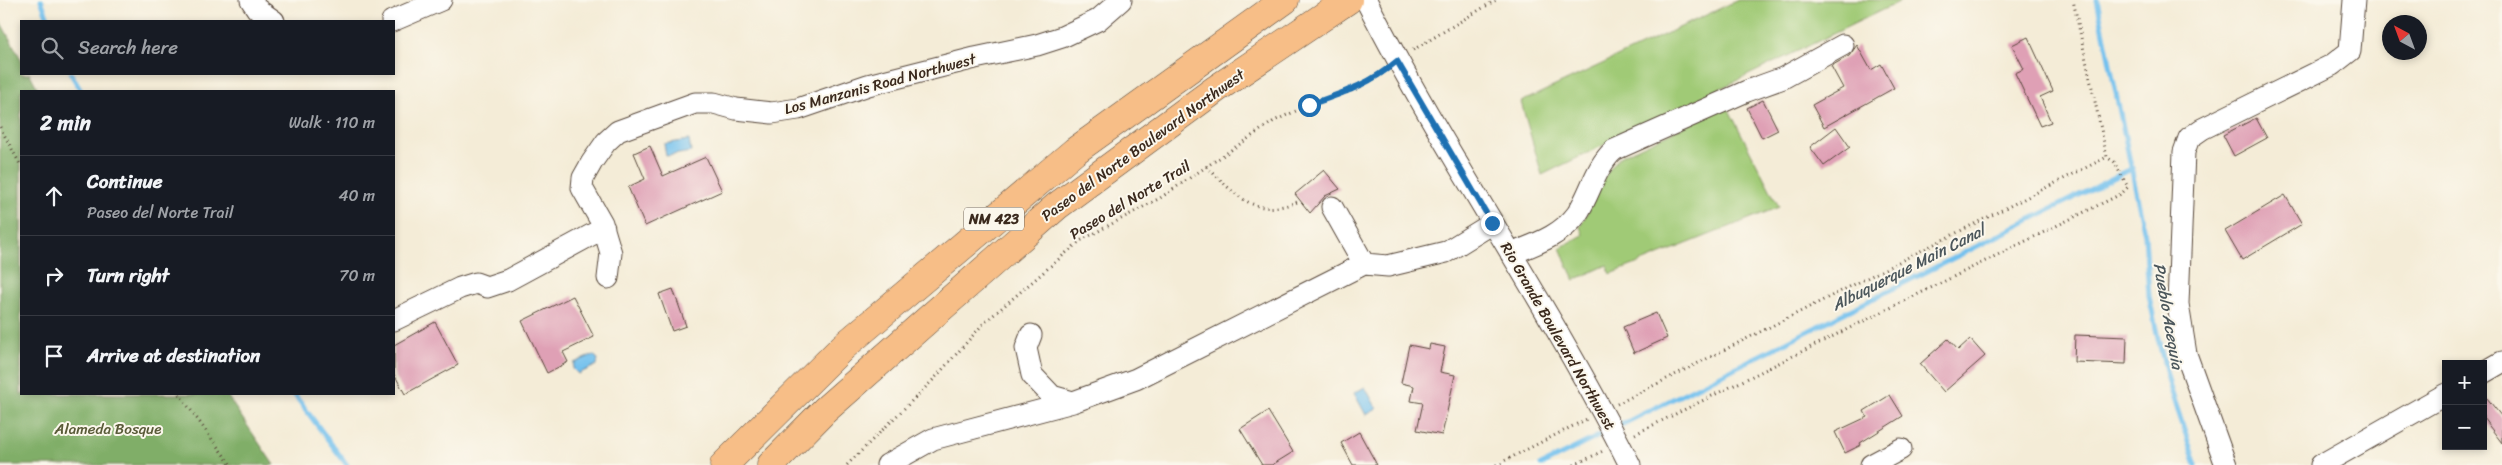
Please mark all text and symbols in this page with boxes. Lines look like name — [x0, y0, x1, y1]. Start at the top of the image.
north arrow — [2382, 15, 2427, 60]
search box — [20, 20, 395, 75]
text: Search here — [78, 31, 178, 64]
icon: search — [38, 34, 66, 62]
street label: Los Manzanis Road Northwest — [781, 46, 980, 122]
street label: Paseo del Norte Boulevard Northwest — [1036, 61, 1251, 228]
route start — [1298, 94, 1321, 117]
text: 2 min — [40, 104, 91, 142]
text: Walk · 110 m — [289, 108, 375, 137]
street label: Paseo del Norte Trail — [1064, 153, 1196, 247]
text: Continue — [87, 165, 163, 198]
text: 40 m — [338, 181, 375, 210]
icon: ahead — [40, 182, 68, 210]
text: Paseo del Norte Trail — [87, 198, 234, 227]
road number: NM 423 — [964, 208, 1024, 230]
route end — [1481, 212, 1504, 235]
water label: Albuquerque Main Canal — [1825, 215, 1993, 319]
street label: Rio Grande Boulevard Northwest — [1493, 237, 1623, 435]
text: Turn right — [87, 259, 169, 292]
text: 70 m — [339, 261, 375, 290]
water label: Pueblo Acequia — [2145, 261, 2192, 373]
icon: right — [40, 262, 68, 290]
text: Arrive at destination — [87, 339, 260, 372]
icon: arrive — [40, 342, 68, 370]
map controls — [2442, 360, 2487, 450]
button: + — [2442, 360, 2487, 405]
button: − — [2442, 405, 2487, 450]
park label: Alameda Bosque — [54, 416, 161, 442]

